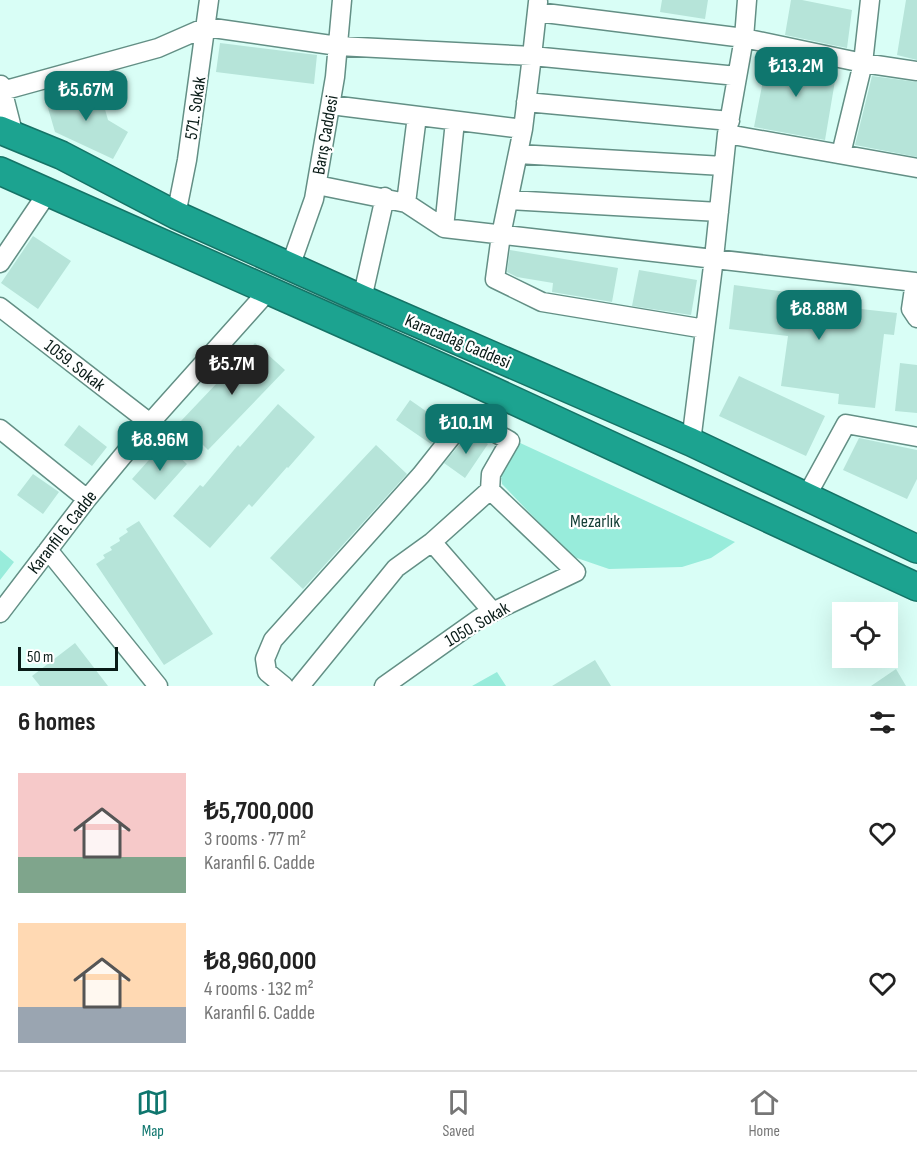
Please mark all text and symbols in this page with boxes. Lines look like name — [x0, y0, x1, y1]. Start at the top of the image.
pin: ₺13.2M — [747, 47, 845, 98]
text: ₺13.2M — [769, 54, 823, 78]
pin: ₺5.67M — [37, 71, 135, 122]
street label: 571. Sokak — [181, 75, 210, 141]
text: ₺5.67M — [58, 78, 114, 102]
street label: Barış Caddesi — [308, 94, 343, 176]
pin: ₺8.88M — [770, 290, 868, 341]
text: ₺8.88M — [791, 297, 847, 321]
street label: Karacadağ Caddesi — [402, 310, 514, 373]
street label: 1059. Sokak — [40, 335, 109, 396]
pin: ₺5.7M — [190, 345, 274, 396]
text: ₺5.7M — [209, 352, 255, 376]
pin: ₺10.1M — [417, 404, 515, 455]
text: ₺10.1M — [439, 411, 493, 435]
pin: ₺8.96M — [111, 421, 209, 472]
text: ₺8.96M — [132, 428, 188, 452]
street label: Karanfil 6. Cadde — [23, 486, 101, 578]
park label: Mezarlık — [570, 511, 620, 532]
street label: 1050. Sokak — [441, 597, 513, 651]
map controls — [832, 602, 898, 668]
button: locate — [832, 602, 898, 668]
scale bar — [18, 644, 118, 672]
text: 50 m — [27, 648, 53, 667]
icon: filters — [866, 706, 899, 739]
text: 6 homes — [18, 707, 96, 738]
text: ₺5,700,000 — [204, 796, 314, 827]
icon: home — [66, 797, 138, 869]
icon: heart — [866, 817, 899, 850]
text: 3 rooms · 77 m² — [204, 827, 306, 851]
text: Karanfil 6. Cadde — [204, 851, 315, 875]
text: ₺8,960,000 — [204, 946, 316, 977]
icon: home — [66, 947, 138, 1019]
icon: heart — [866, 967, 899, 1000]
text: 4 rooms · 132 m² — [204, 977, 314, 1001]
text: Karanfil 6. Cadde — [204, 1001, 315, 1025]
tab: Map — [136, 1086, 169, 1141]
tab: Saved — [442, 1086, 475, 1141]
tab: Home — [748, 1086, 781, 1141]

